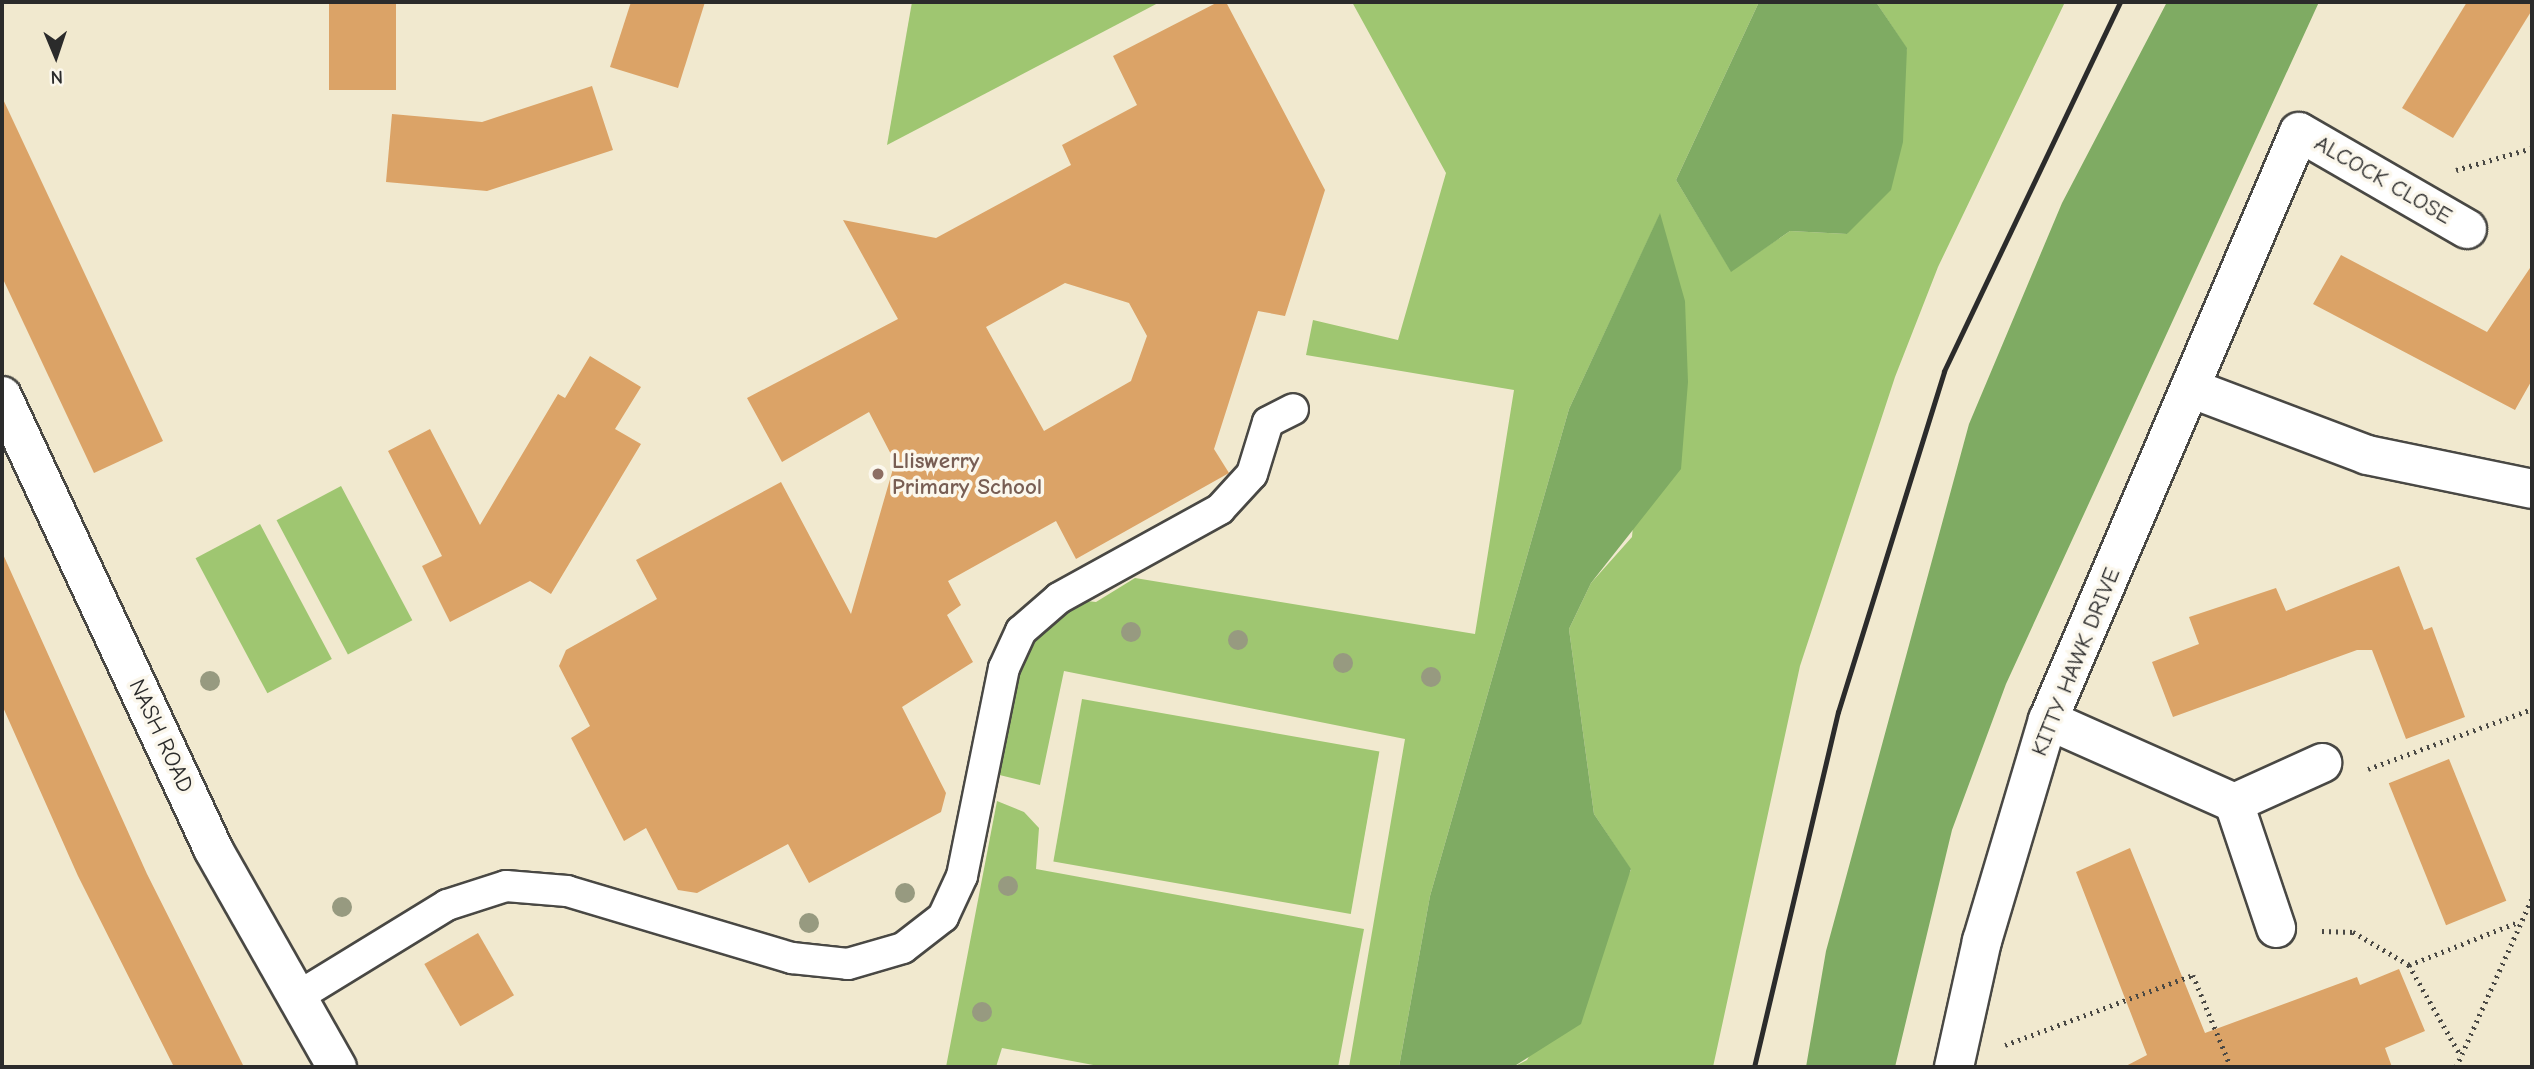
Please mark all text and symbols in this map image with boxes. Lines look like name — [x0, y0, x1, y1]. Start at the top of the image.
north arrow — [21, 21, 91, 91]
text: N — [50, 66, 63, 88]
street label: ALCOCK CLOSE — [2309, 130, 2457, 230]
place label: Lliswerry Primary School — [892, 447, 1042, 501]
marker: Lliswerry Primary School — [870, 466, 886, 482]
street label: KITTY HAWK DRIVE — [2026, 564, 2126, 760]
street label: NASH ROAD — [123, 675, 199, 797]

